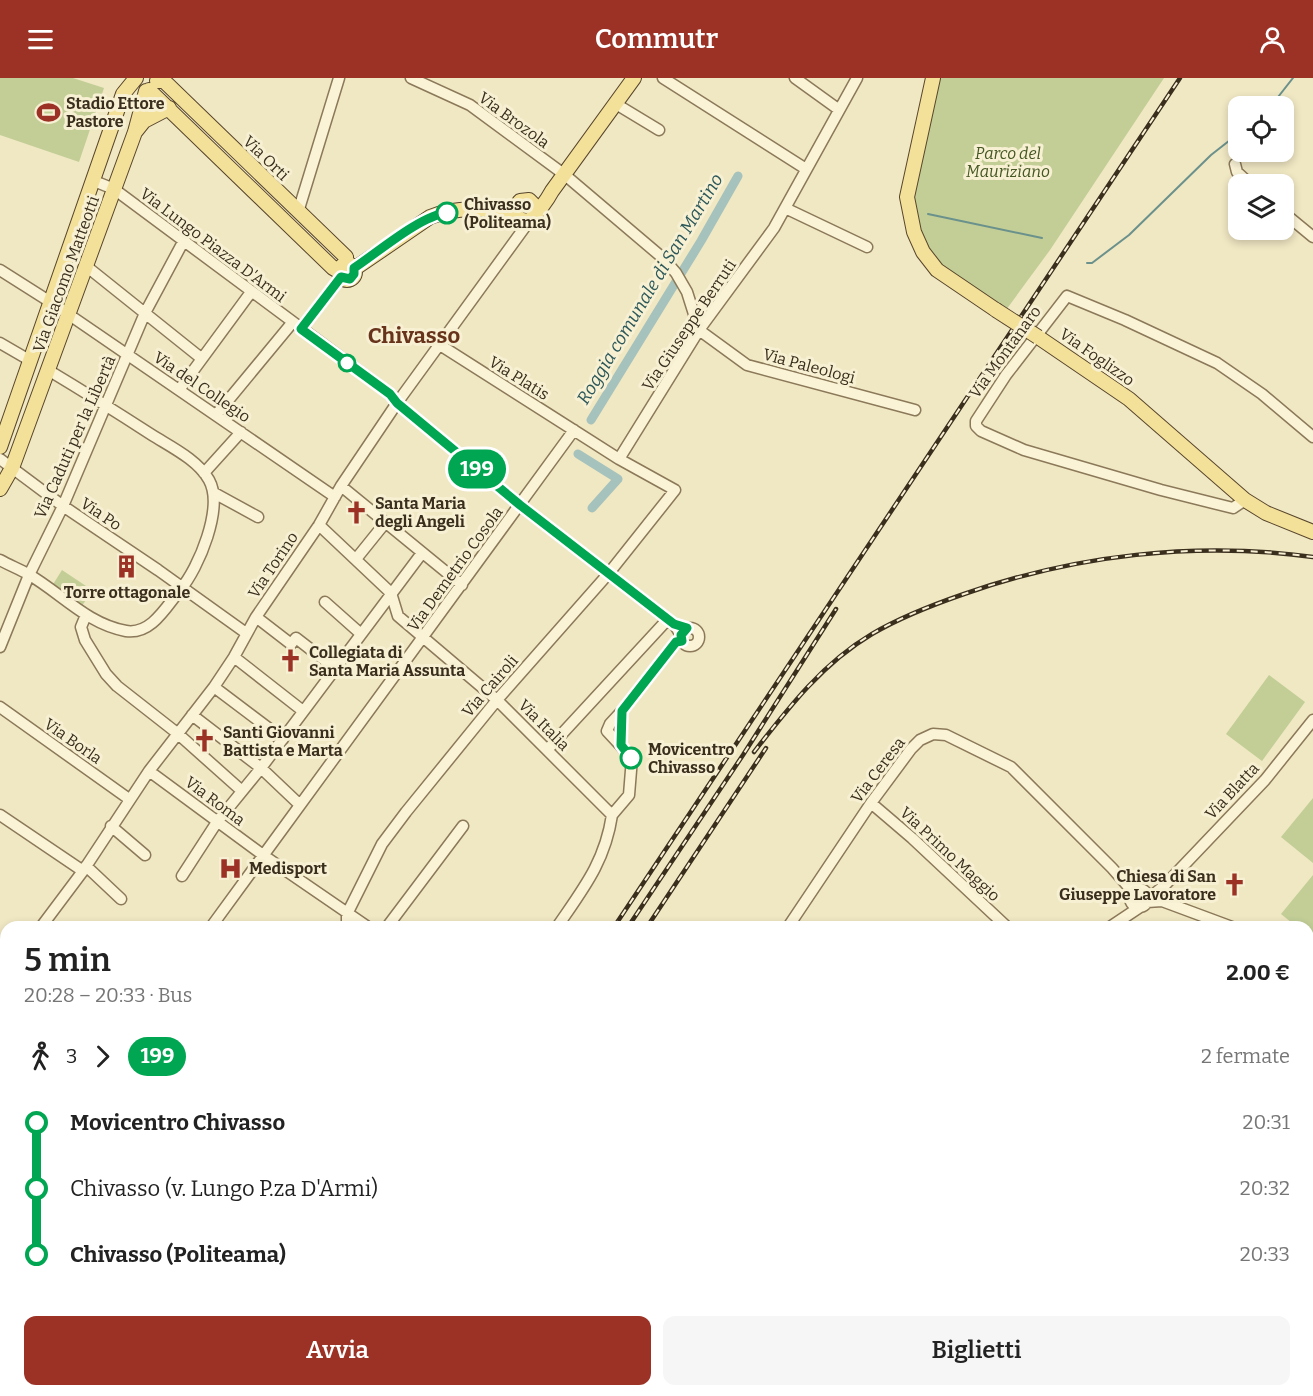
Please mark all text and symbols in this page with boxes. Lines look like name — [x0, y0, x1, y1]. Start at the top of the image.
icon: menu — [24, 23, 57, 56]
text: Commutr — [595, 23, 718, 55]
icon: person — [1256, 23, 1289, 56]
street label: Via Brozola — [475, 88, 553, 152]
place label: Stadio Ettore Pastore — [66, 94, 165, 131]
map controls — [1228, 96, 1294, 240]
button: locate — [1228, 96, 1294, 162]
sports icon: Stadio Ettore Pastore — [35, 99, 61, 125]
street label: Via Orti — [239, 132, 293, 184]
park label: Parco del Mauriziano — [966, 144, 1050, 181]
water label: Roggia comunale di San Martino — [572, 170, 728, 408]
button: layers — [1228, 174, 1294, 240]
street label: Via Lungo Piazza D'Armi — [136, 184, 290, 306]
street label: Via Giacomo Matteotti — [29, 193, 103, 355]
place label: Chivasso (Politeama) — [464, 195, 551, 232]
marker: Chivasso (Politeama) — [436, 202, 458, 224]
street label: Via Giuseppe Berruti — [638, 256, 740, 394]
street label: Via Montanaro — [965, 302, 1045, 402]
district label: Chivasso — [368, 322, 460, 349]
street label: Via Foglizzo — [1056, 324, 1138, 390]
street label: Via Paleologi — [761, 345, 857, 387]
street label: Via del Collegio — [150, 348, 254, 426]
street label: Via Caduti per la Libertà — [30, 352, 120, 521]
street label: Via Platis — [485, 352, 553, 404]
unlabelled marker — [338, 354, 356, 372]
line badge: 199 — [442, 450, 512, 488]
text: 199 — [460, 456, 494, 482]
street label: Via Po — [77, 493, 125, 535]
place label: Santa Maria degli Angeli — [375, 494, 466, 531]
church icon: Santa Maria degli Angeli — [344, 499, 370, 525]
street label: Via Demetrio Cosola — [403, 503, 507, 635]
street label: Via Torino — [244, 528, 302, 602]
building icon: Torre ottagonale — [114, 554, 140, 580]
place label: Torre ottagonale — [64, 583, 191, 602]
place label: Collegiata di Santa Maria Assunta — [309, 643, 465, 680]
church icon: Collegiata di Santa Maria Assunta — [278, 648, 304, 674]
street label: Via Cairoli — [458, 651, 522, 721]
street label: Via Italia — [514, 695, 574, 755]
street label: Via Borla — [40, 714, 106, 768]
place label: Santi Giovanni Battista e Marta — [223, 723, 343, 760]
church icon: Santi Giovanni Battista e Marta — [192, 728, 218, 754]
street label: Via Ceresa — [847, 733, 909, 807]
place label: Movicentro Chivasso — [648, 740, 734, 777]
marker: Movicentro Chivasso — [620, 747, 642, 769]
street label: Via Blatta — [1201, 759, 1263, 823]
street label: Via Roma — [181, 772, 249, 830]
street label: Via Primo Maggio — [896, 803, 1004, 905]
hospital icon: Medisport — [218, 855, 244, 881]
place label: Medisport — [249, 859, 328, 878]
place label: Chiesa di San Giuseppe Lavoratore — [1059, 867, 1217, 904]
church icon: Chiesa di San Giuseppe Lavoratore — [1221, 872, 1247, 898]
text: 5 min — [24, 940, 111, 980]
text: 2.00 € — [1226, 959, 1290, 986]
text: 20:28 – 20:33 · Bus — [24, 983, 192, 1007]
icon: walk — [24, 1040, 57, 1073]
icon: forward — [86, 1040, 119, 1073]
text: 199 — [140, 1043, 174, 1069]
text: 3 — [66, 1044, 77, 1068]
text: 2 fermate — [1201, 1044, 1290, 1068]
text: Movicentro Chivasso — [70, 1109, 285, 1136]
text: 20:31 — [1243, 1110, 1290, 1134]
text: Chivasso (v. Lungo P.za D'Armi) — [70, 1175, 378, 1202]
text: 20:32 — [1240, 1176, 1290, 1200]
text: Chivasso (Politeama) — [70, 1241, 286, 1268]
text: 20:33 — [1240, 1242, 1290, 1266]
button: Avvia — [24, 1316, 651, 1385]
button: Biglietti — [663, 1316, 1290, 1385]

